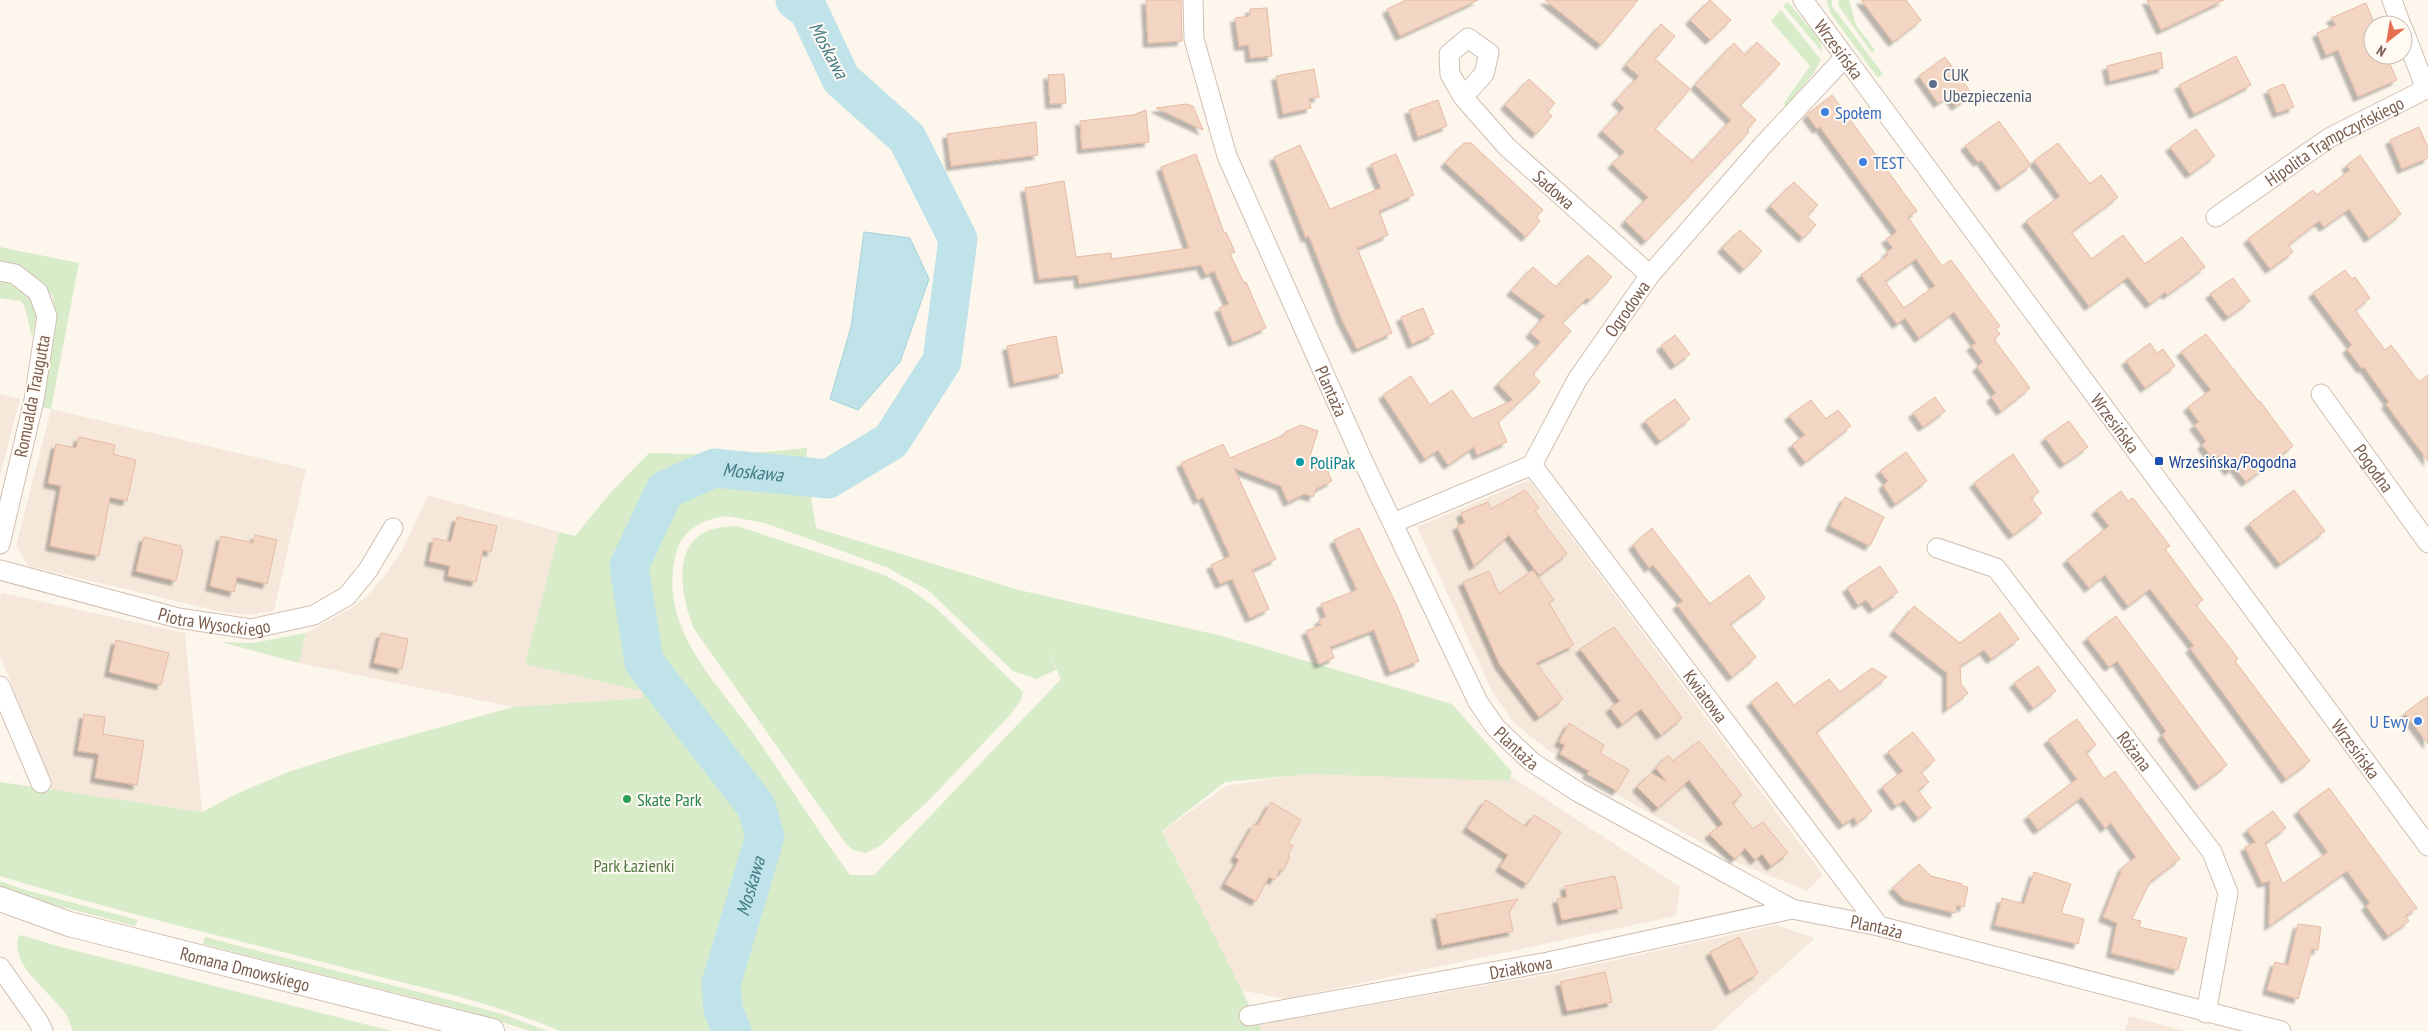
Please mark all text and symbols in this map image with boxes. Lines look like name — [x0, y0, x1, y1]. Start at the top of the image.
street label: Wrzesińska — [1810, 15, 1869, 83]
north arrow — [2363, 15, 2413, 65]
water label: Moskawa — [804, 18, 854, 84]
text: N — [2373, 41, 2389, 61]
place label: CUK Ubezpieczenia — [1943, 63, 2032, 107]
marker: CUK Ubezpieczenia — [1927, 78, 1939, 90]
street label: Hipolita Trąmpczyńskiego — [2260, 91, 2408, 191]
place label: Społem — [1835, 101, 1882, 124]
marker: Społem — [1819, 106, 1831, 118]
place label: TEST — [1873, 151, 1905, 174]
marker: TEST — [1857, 156, 1869, 168]
street label: Sadowa — [1529, 165, 1580, 214]
street label: Ogrodowa — [1599, 276, 1654, 341]
street label: Romualda Traugutta — [9, 333, 55, 459]
street label: Plantaża — [1310, 362, 1353, 420]
street label: Wrzesińska — [2086, 389, 2145, 457]
street label: Pogodna — [2349, 439, 2399, 496]
place label: Wrzesińska/Pogodna — [2169, 450, 2296, 473]
place label: PoliPak — [1310, 451, 1355, 474]
marker: Wrzesińska/Pogodna — [2153, 455, 2165, 467]
marker: PoliPak — [1294, 456, 1306, 468]
water label: Moskawa — [721, 457, 785, 487]
street label: Piotra Wysockiego — [156, 602, 273, 641]
street label: Kwiatowa — [1679, 665, 1733, 727]
place label: U Ewy — [2370, 710, 2408, 733]
street label: Wrzesińska — [2327, 715, 2386, 783]
marker: U Ewy — [2412, 715, 2424, 727]
street label: Plantaża — [1490, 721, 1543, 775]
street label: Różana — [2112, 726, 2158, 775]
place label: Skate Park — [637, 788, 702, 811]
marker: Skate Park — [621, 793, 633, 805]
water label: Moskawa — [730, 852, 771, 919]
park label: Park Łazienki — [593, 854, 675, 877]
street label: Plantaża — [1849, 909, 1906, 943]
street label: Romana Dmowskiego — [178, 941, 312, 996]
street label: Działkowa — [1487, 950, 1554, 984]

